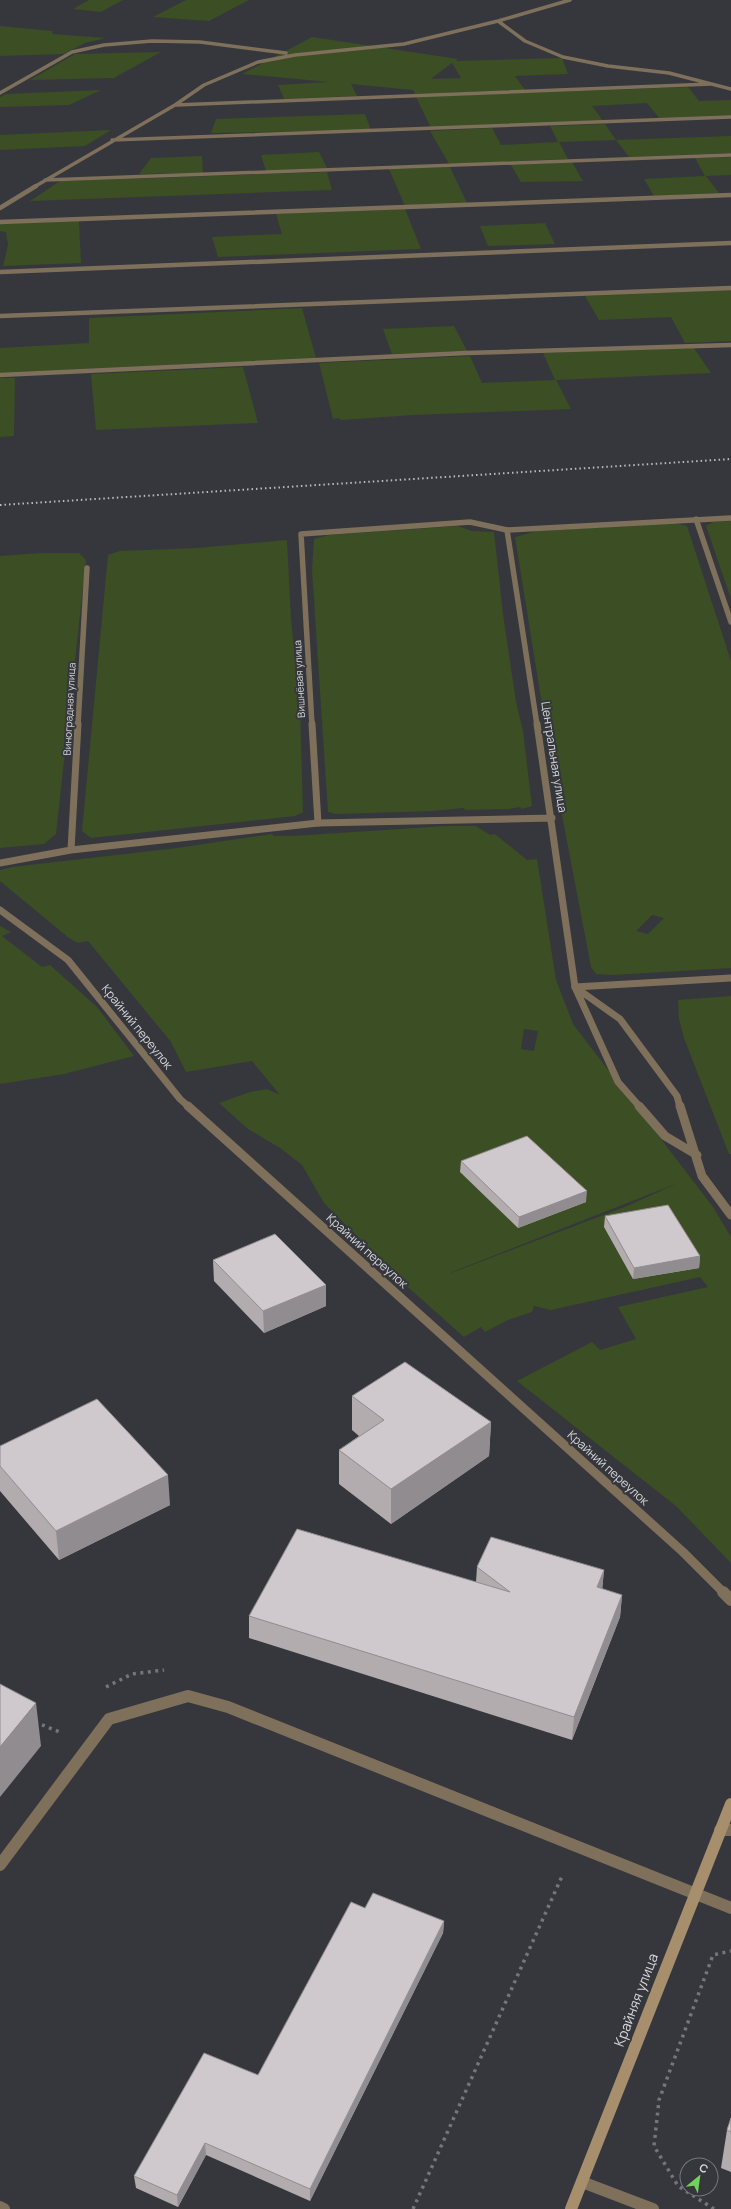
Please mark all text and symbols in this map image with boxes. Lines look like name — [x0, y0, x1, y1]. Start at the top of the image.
street label: Вишнёвая улица — [290, 640, 308, 718]
street label: Виноградная улица — [60, 662, 78, 756]
street label: Центральная улица — [537, 700, 572, 814]
street label: Крайний переулок — [98, 981, 178, 1074]
street label: Крайний переулок — [323, 1209, 413, 1293]
street label: Крайний переулок — [564, 1426, 654, 1510]
street label: Крайняя улица — [609, 1950, 662, 2049]
north arrow — [679, 2157, 719, 2197]
text: С — [697, 2159, 711, 2176]

